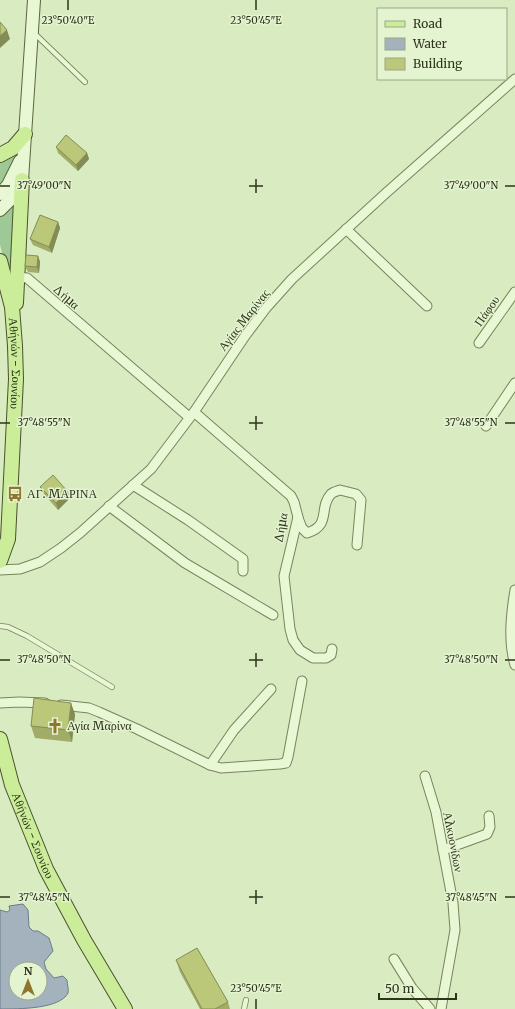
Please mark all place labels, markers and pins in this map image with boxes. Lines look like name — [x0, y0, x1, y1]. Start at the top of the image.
bus stop icon: ΑΓ. ΜΑΡΙΝΑ — [6, 485, 24, 503]
place label: ΑΓ. ΜΑΡΙΝΑ — [27, 486, 97, 501]
church icon: Αγία Μαρίνα — [46, 717, 64, 735]
place label: Αγία Μαρίνα — [67, 718, 132, 733]

